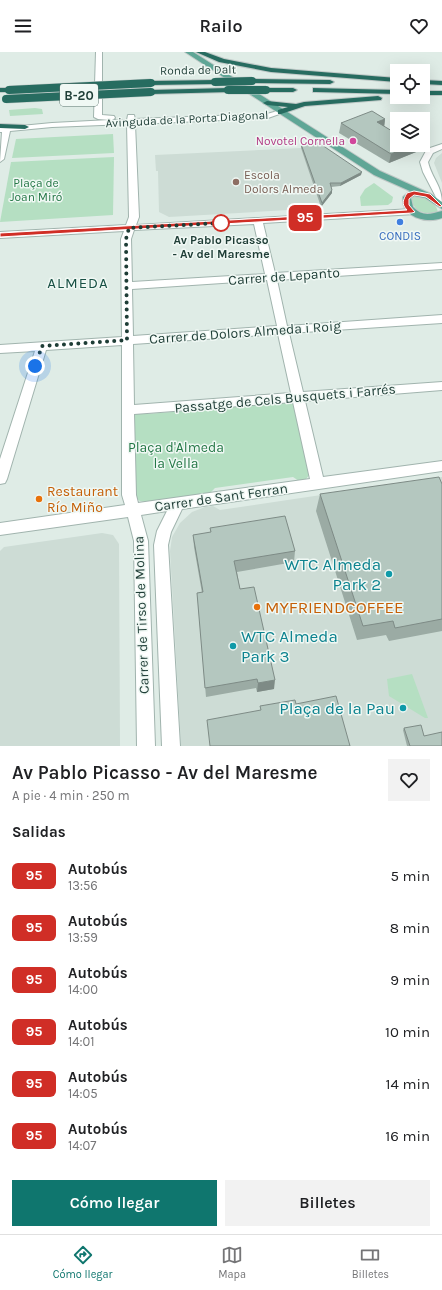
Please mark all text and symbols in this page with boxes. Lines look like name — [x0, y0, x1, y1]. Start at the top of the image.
icon: menu — [12, 15, 34, 37]
text: Railo — [200, 15, 242, 37]
icon: heart — [408, 15, 430, 37]
street label: Ronda de Dalt — [160, 62, 237, 78]
map controls — [390, 64, 430, 152]
button: locate — [390, 64, 430, 104]
road number: B-20 — [60, 84, 98, 106]
street label: Avinguda de la Porta Diagonal — [105, 108, 269, 130]
button: layers — [390, 112, 430, 152]
place label: Novotel Cornella — [256, 134, 345, 148]
marker: Novotel Cornella — [348, 136, 358, 146]
place label: Escola Dolors Almeda — [244, 168, 323, 196]
park label: Plaça de Joan Miró — [10, 176, 62, 204]
marker: Escola Dolors Almeda — [231, 177, 241, 187]
line badge: 95 — [287, 205, 323, 231]
text: 95 — [297, 209, 313, 226]
marker: Av Pablo Picasso - Av del Maresme — [212, 214, 230, 232]
marker: CONDIS — [395, 217, 405, 227]
place label: CONDIS — [379, 229, 421, 243]
place label: Av Pablo Picasso - Av del Maresme — [172, 233, 270, 261]
street label: Carrer de Lepanto — [228, 264, 340, 289]
district label: ALMEDA — [47, 274, 109, 292]
street label: Carrer de Dolors Almeda i Roig — [148, 317, 342, 348]
your location — [25, 356, 45, 376]
street label: Passatge de Cels Busquets i Farrés — [174, 380, 396, 417]
park label: Plaça d'Almeda la Vella — [128, 439, 224, 472]
street label: Carrer de Sant Ferran — [153, 480, 289, 515]
place label: Restaurant Río Miño — [47, 483, 118, 516]
marker: Restaurant Río Miño — [34, 494, 44, 504]
street label: Carrer de Tirso de Molina — [130, 536, 153, 694]
place label: WTC Almeda Park 2 — [284, 554, 381, 594]
marker: WTC Almeda Park 2 — [384, 569, 394, 579]
place label: MYFRIENDCOFFEE — [265, 597, 404, 617]
marker: MYFRIENDCOFFEE — [252, 602, 262, 612]
place label: WTC Almeda Park 3 — [241, 626, 338, 666]
marker: WTC Almeda Park 3 — [228, 641, 238, 651]
place label: Plaça de la Pau — [279, 698, 395, 718]
marker: Plaça de la Pau — [398, 703, 408, 713]
button: heart — [388, 759, 430, 801]
text: Av Pablo Picasso - Av del Maresme — [12, 762, 317, 784]
text: A pie · 4 min · 250 m — [12, 788, 130, 803]
text: Salidas — [12, 823, 66, 841]
text: Autobús — [68, 860, 128, 878]
text: 95 — [26, 867, 42, 884]
text: 5 min — [390, 867, 430, 885]
text: 13:56 — [68, 878, 98, 893]
text: Autobús — [68, 912, 128, 930]
text: 95 — [26, 919, 42, 936]
text: 8 min — [390, 919, 430, 937]
text: 13:59 — [68, 930, 98, 945]
text: Autobús — [68, 964, 128, 982]
text: 95 — [26, 971, 42, 988]
text: 9 min — [390, 971, 430, 989]
text: 14:00 — [68, 982, 98, 997]
text: Autobús — [68, 1016, 128, 1034]
text: 95 — [26, 1023, 42, 1040]
text: 10 min — [385, 1023, 430, 1041]
text: 14:01 — [68, 1034, 95, 1049]
text: Autobús — [68, 1068, 128, 1086]
text: 95 — [26, 1075, 42, 1092]
text: 14 min — [386, 1075, 430, 1093]
text: 14:05 — [68, 1086, 98, 1101]
text: Autobús — [68, 1120, 128, 1138]
text: 95 — [26, 1127, 42, 1144]
text: 16 min — [385, 1127, 430, 1145]
text: 14:07 — [68, 1138, 96, 1153]
button: Cómo llegar — [12, 1180, 217, 1226]
button: Billetes — [225, 1180, 430, 1226]
tab: Cómo llegar — [53, 1244, 113, 1281]
tab: Mapa — [218, 1244, 246, 1281]
tab: Billetes — [352, 1244, 389, 1281]

